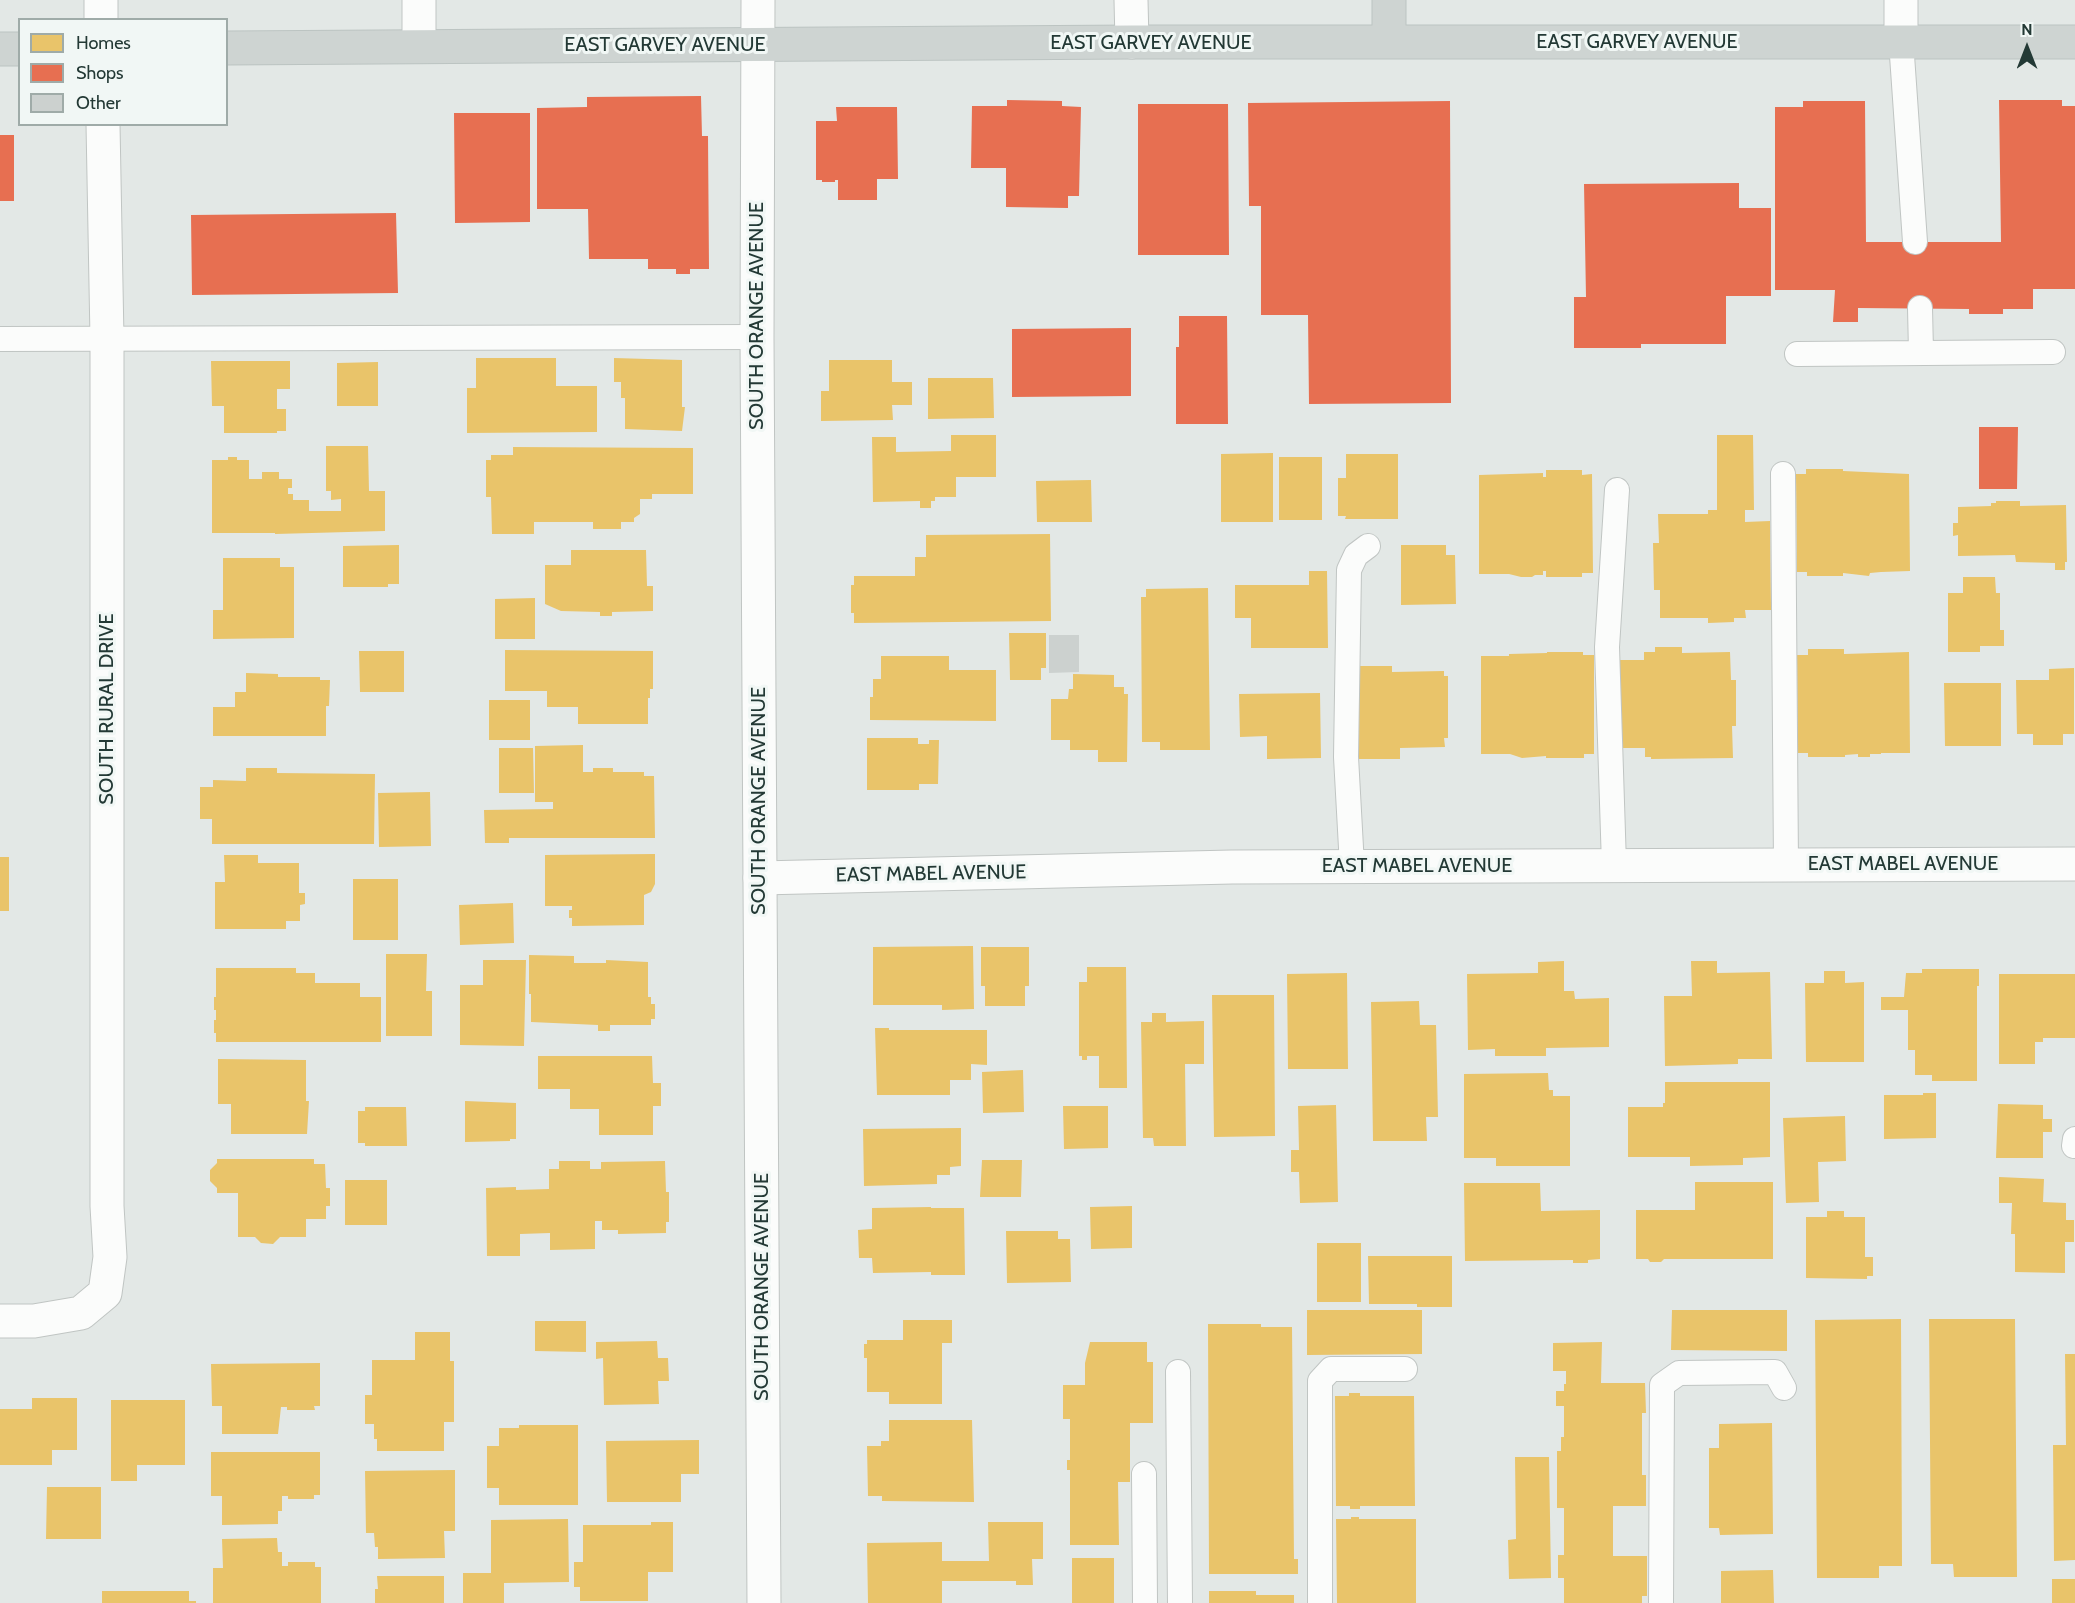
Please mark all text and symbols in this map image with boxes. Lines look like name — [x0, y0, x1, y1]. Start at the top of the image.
legend — [18, 18, 228, 126]
north arrow — [1997, 18, 2057, 78]
text: N — [2021, 20, 2033, 39]
street label: EAST GARVEY AVENUE — [1536, 30, 1738, 54]
street label: EAST GARVEY AVENUE — [1050, 31, 1252, 55]
text: Homes — [76, 32, 131, 54]
street label: EAST GARVEY AVENUE — [564, 33, 766, 57]
text: Shops — [76, 62, 124, 84]
text: Other — [76, 92, 121, 114]
street label: SOUTH ORANGE AVENUE — [745, 202, 769, 430]
street label: SOUTH RURAL DRIVE — [95, 613, 119, 805]
street label: SOUTH ORANGE AVENUE — [747, 687, 771, 915]
street label: EAST MABEL AVENUE — [1808, 852, 1998, 876]
street label: EAST MABEL AVENUE — [1322, 854, 1512, 878]
street label: EAST MABEL AVENUE — [836, 860, 1026, 888]
street label: SOUTH ORANGE AVENUE — [750, 1173, 774, 1401]

